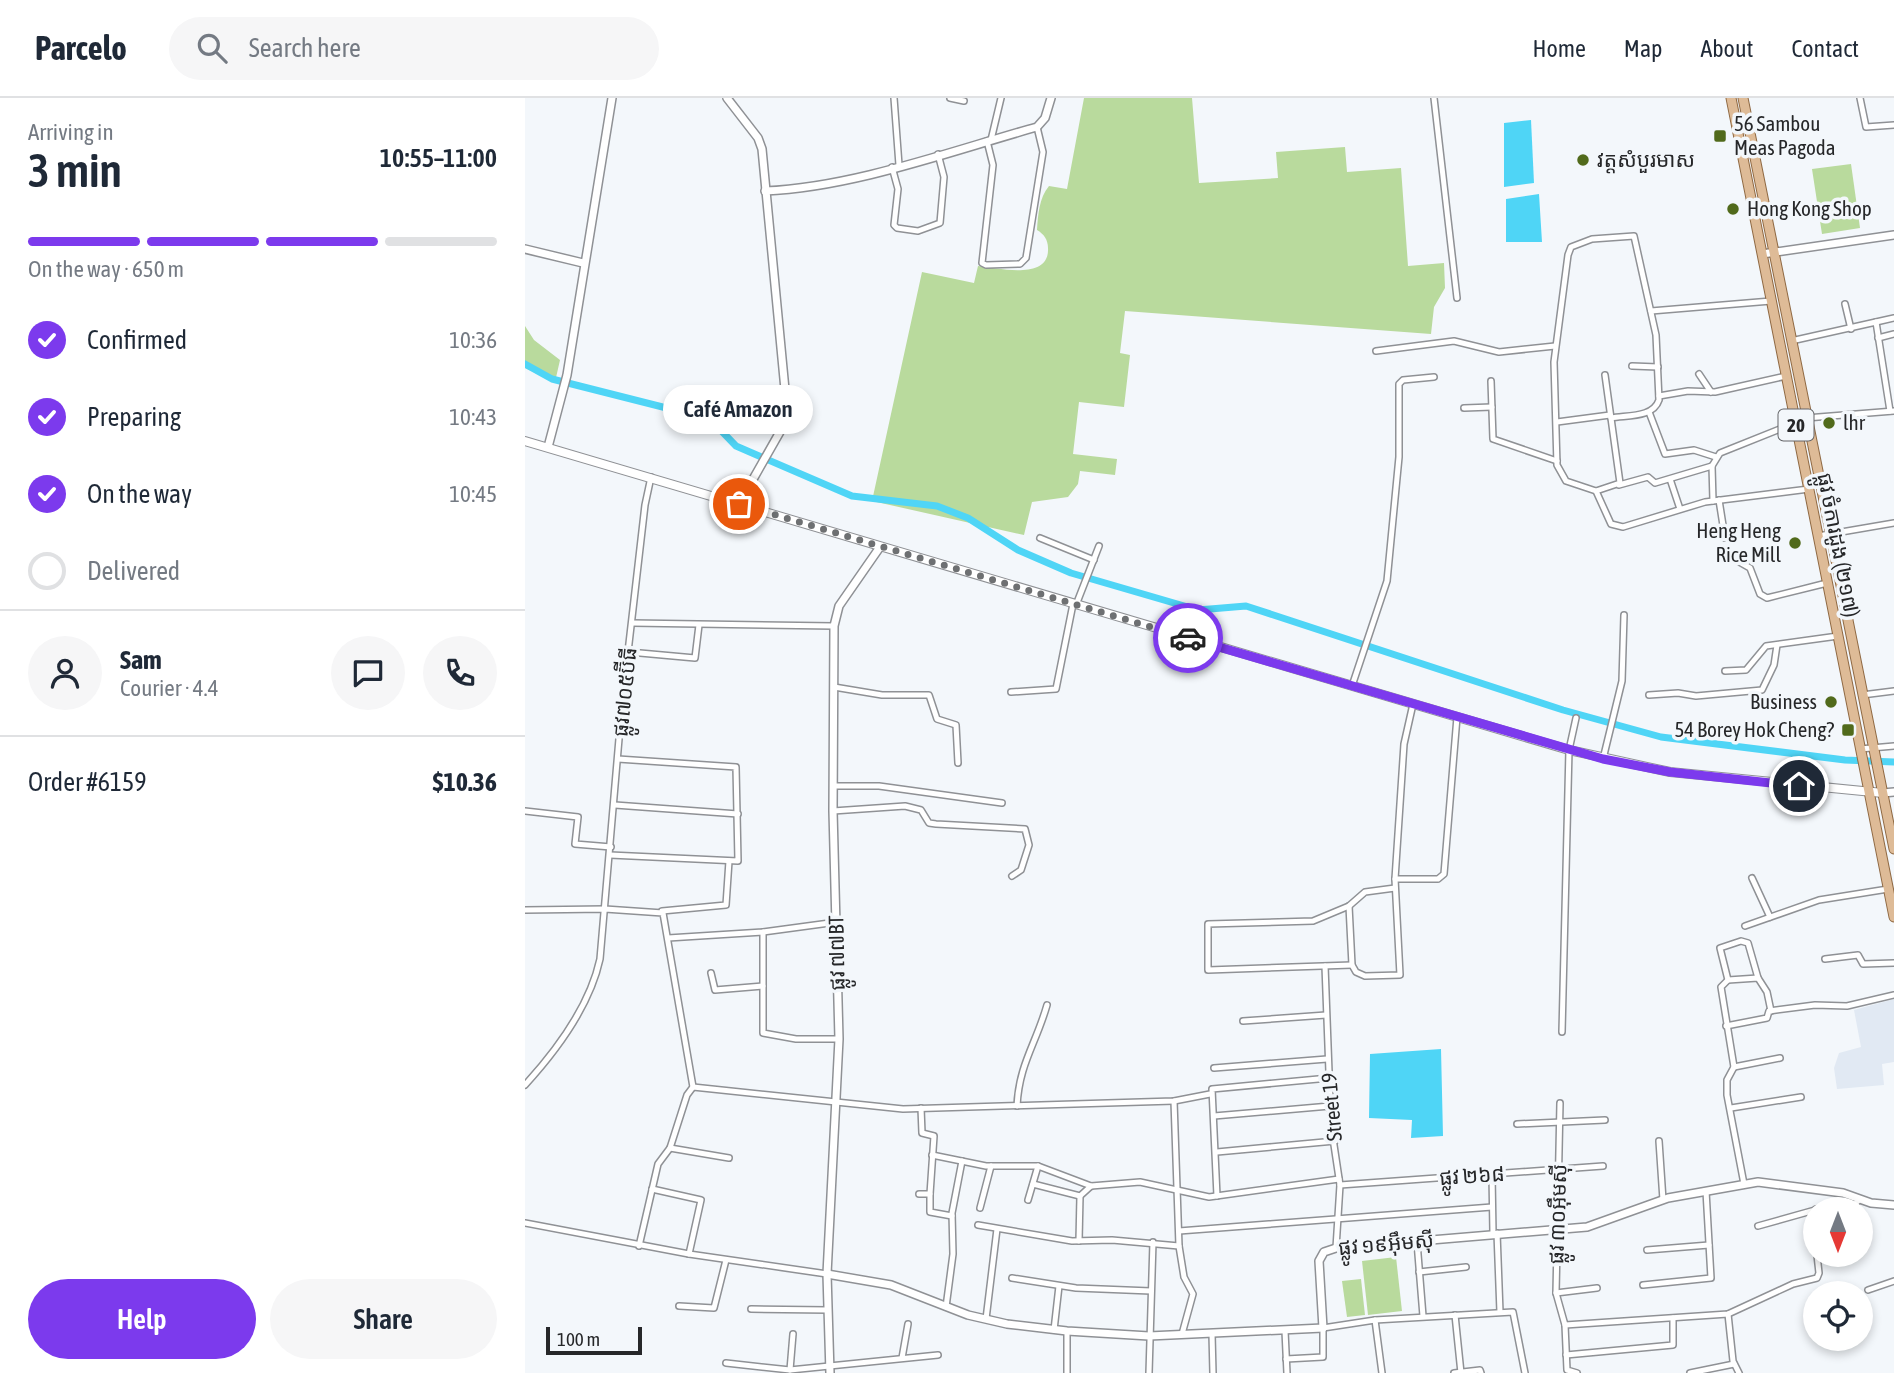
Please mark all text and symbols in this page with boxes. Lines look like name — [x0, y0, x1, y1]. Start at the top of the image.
search box — [169, 17, 659, 80]
text: Parcelo — [35, 29, 127, 67]
icon: search — [193, 29, 231, 67]
text: Search here — [249, 33, 361, 63]
text: Home — [1532, 35, 1586, 62]
text: Map — [1624, 35, 1662, 62]
text: About — [1700, 35, 1753, 62]
text: Contact — [1791, 35, 1859, 62]
place label: 56 Sambou Meas Pagoda — [1734, 111, 1836, 159]
text: Arriving in — [28, 119, 114, 145]
marker: 56 Sambou Meas Pagoda — [1712, 128, 1728, 144]
text: 10:55–11:00 — [380, 143, 497, 173]
text: 3 min — [28, 144, 122, 197]
place label: វត្តសំបួរមាស — [1597, 147, 1695, 174]
marker: វត្តសំបួរមាស — [1575, 152, 1591, 168]
place label: Hong Kong Shop — [1747, 196, 1872, 220]
marker: Hong Kong Shop — [1725, 201, 1741, 217]
text: On the way · 650 m — [28, 256, 184, 282]
icon: check — [28, 321, 66, 359]
text: Confirmed — [87, 325, 187, 355]
text: 10:36 — [449, 327, 497, 353]
callout: Café Amazon — [664, 385, 814, 434]
text: Café Amazon — [683, 396, 793, 422]
icon: check — [28, 398, 66, 436]
text: Preparing — [87, 402, 181, 432]
text: 10:43 — [449, 404, 497, 430]
road number: 20 — [1779, 410, 1813, 440]
place label: lhr — [1843, 410, 1866, 434]
marker: lhr — [1821, 415, 1837, 431]
street label: ផ្លូវ ចំការដូង (២១៧) — [1805, 471, 1865, 621]
pin — [709, 474, 769, 534]
icon: check — [28, 475, 66, 513]
text: On the way — [87, 479, 192, 509]
text: 10:45 — [449, 481, 497, 507]
icon: bag — [720, 485, 758, 523]
place label: Heng Heng Rice Mill — [1696, 518, 1781, 566]
marker: Heng Heng Rice Mill — [1787, 535, 1803, 551]
text: Delivered — [87, 556, 180, 586]
courier — [1153, 603, 1223, 673]
icon: car — [1169, 619, 1207, 657]
button: person — [28, 636, 102, 710]
button: chat — [331, 636, 405, 710]
button: phone — [423, 636, 497, 710]
text: Sam — [120, 645, 162, 675]
street label: ផ្លូវ៧០៥ប៊ីធី — [606, 646, 649, 739]
text: Courier · 4.4 — [120, 675, 219, 701]
place label: Business — [1750, 689, 1817, 713]
marker: Business — [1823, 694, 1839, 710]
place label: 54 Borey Hok Cheng? — [1674, 717, 1834, 741]
marker: 54 Borey Hok Cheng? — [1840, 722, 1856, 738]
pin — [1769, 756, 1829, 816]
text: Order #6159 — [28, 767, 147, 797]
text: $10.36 — [433, 767, 497, 797]
icon: home — [1780, 767, 1818, 805]
street label: ផ្លូវ ៧៧BT — [823, 915, 857, 991]
street label: Street 19 — [1316, 1072, 1346, 1142]
street label: ផ្លូវ ២៦៨ — [1438, 1161, 1506, 1197]
street label: ផ្លូវ ៣០អ៊ឹមស៊ី — [1543, 1163, 1579, 1265]
north arrow — [1803, 1197, 1873, 1267]
map controls — [1803, 1197, 1873, 1351]
street label: ផ្លូវ ១៩អ៊ឹមស៊ី — [1337, 1227, 1435, 1267]
button: Help — [28, 1279, 256, 1359]
button: Share — [270, 1279, 497, 1359]
button: locate — [1803, 1281, 1873, 1351]
scale bar — [546, 1324, 642, 1356]
text: 100 m — [557, 1328, 600, 1350]

